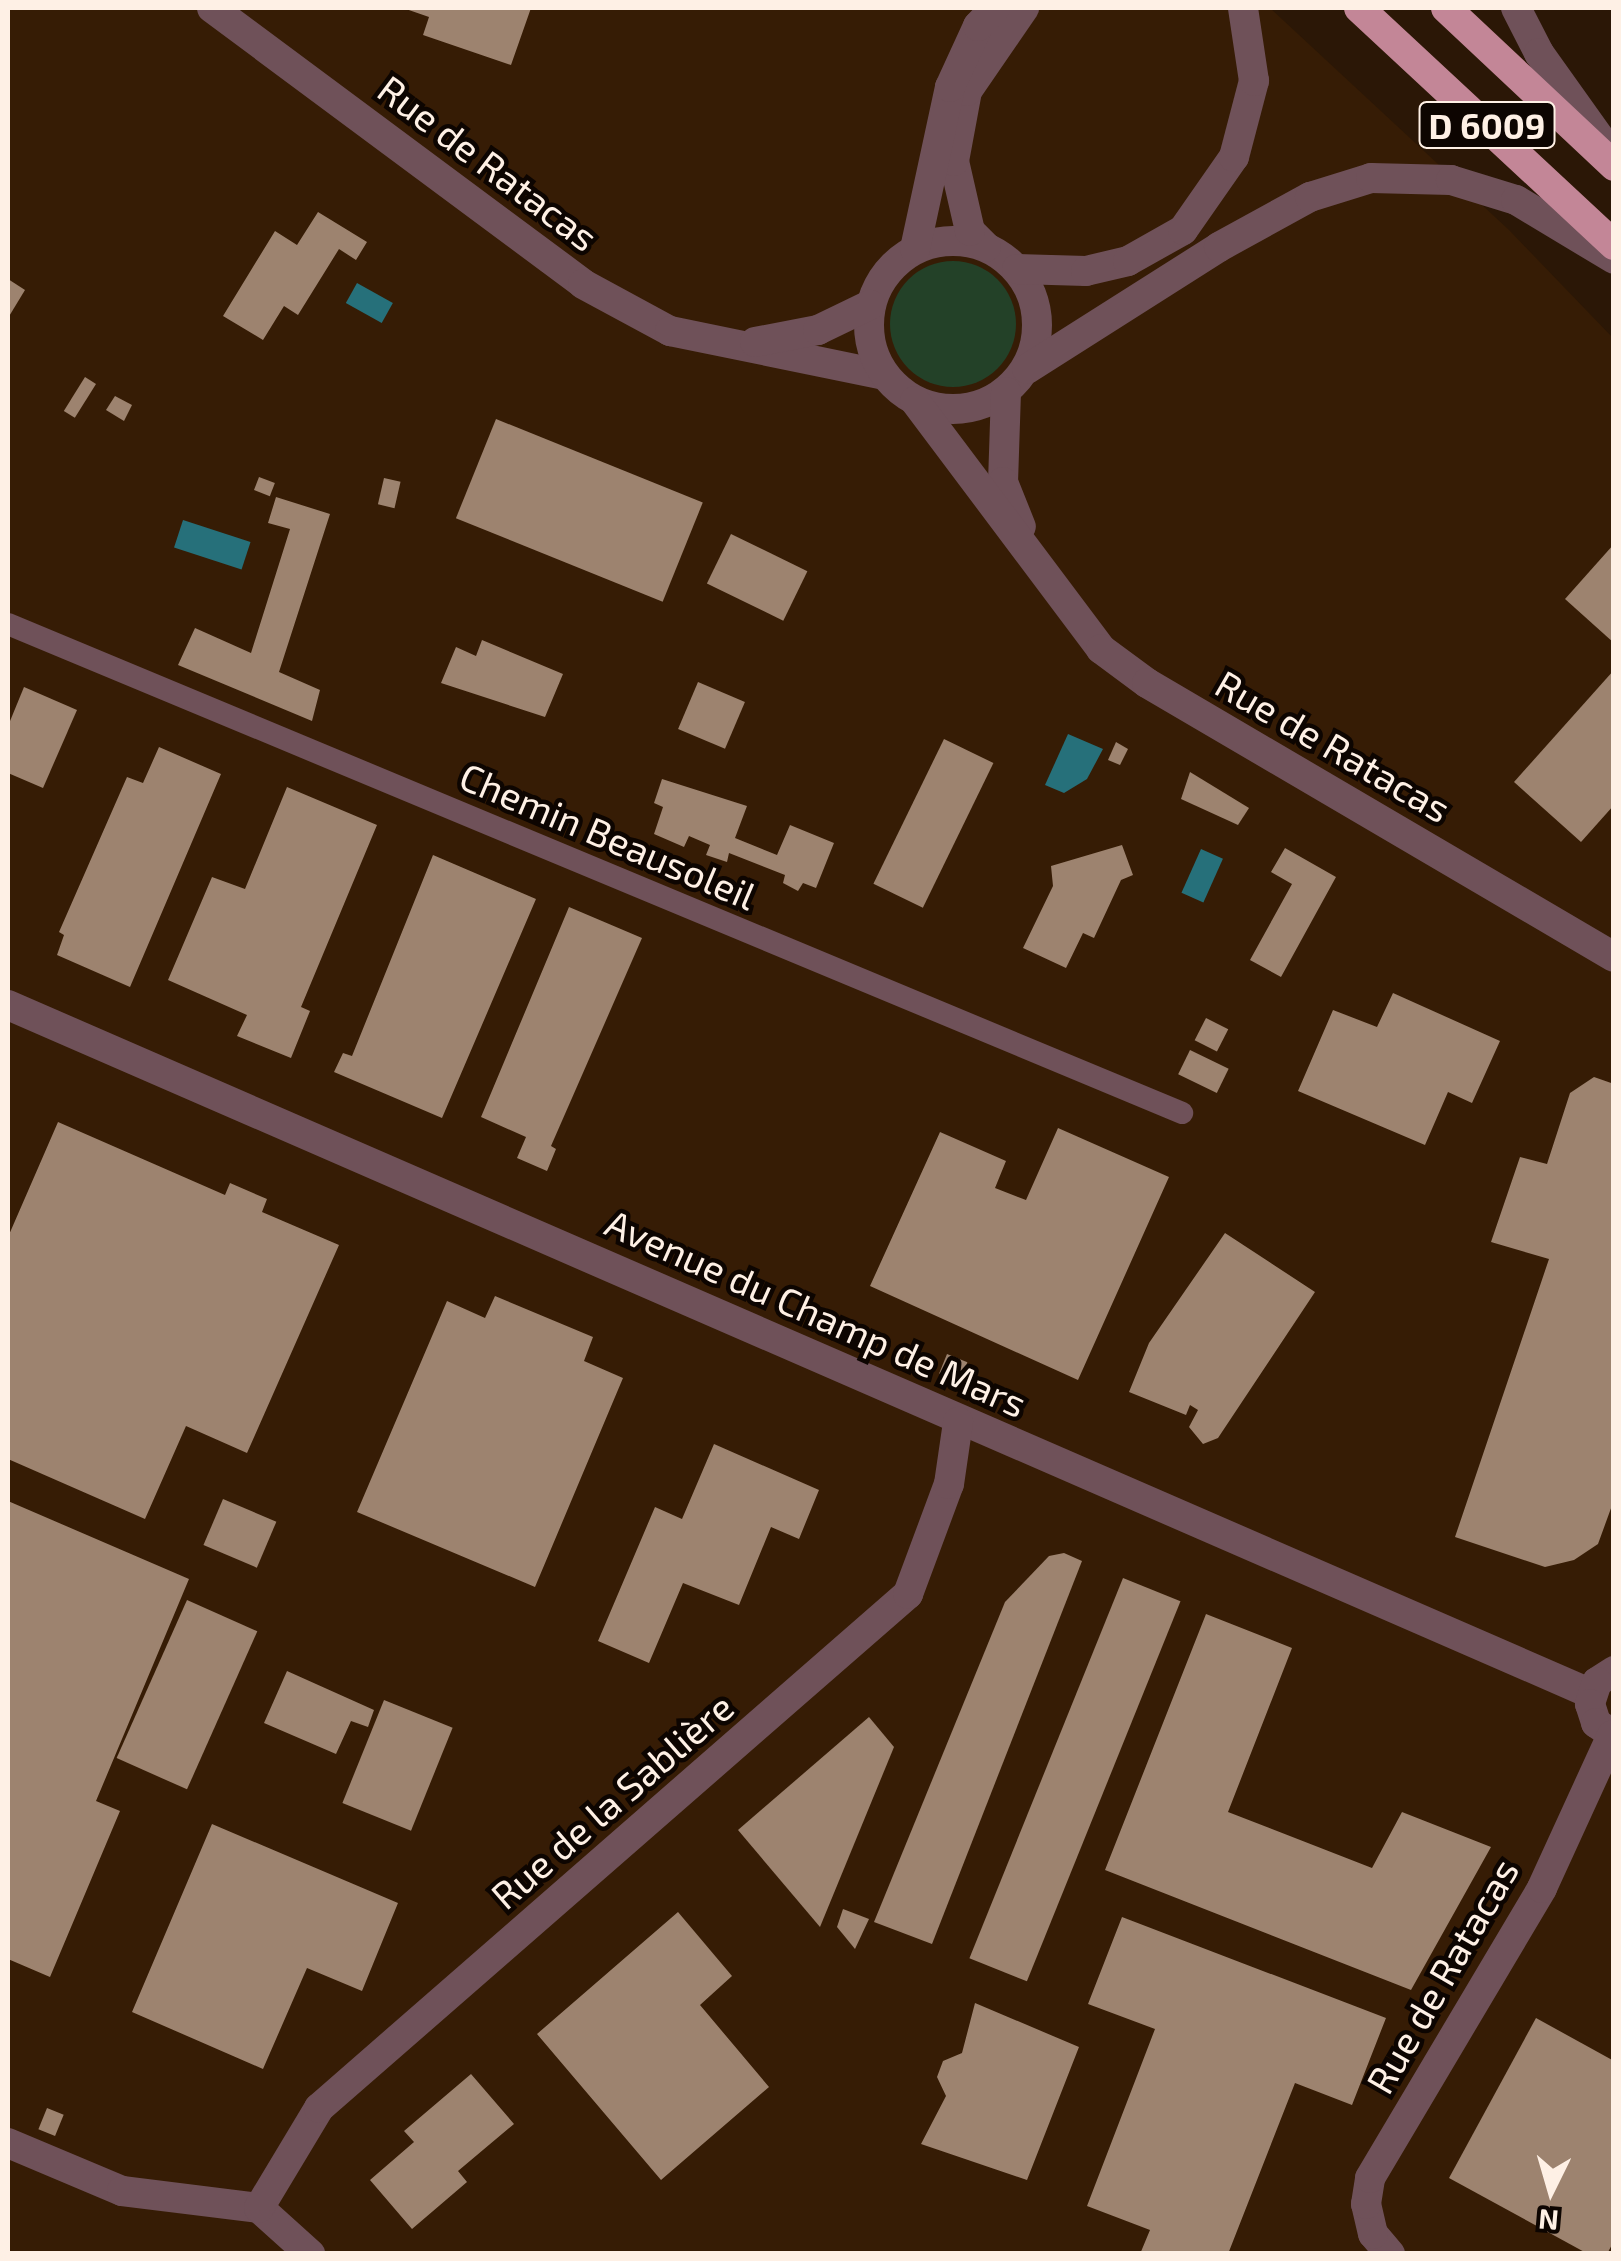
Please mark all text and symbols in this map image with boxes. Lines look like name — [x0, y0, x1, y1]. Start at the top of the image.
street label: Rue de Ratacas — [369, 66, 607, 260]
road number: D 6009 — [1417, 95, 1557, 155]
street label: Rue de Ratacas — [1208, 660, 1458, 832]
street label: Chemin Beausoleil — [453, 753, 763, 919]
street label: Avenue du Champ de Mars — [599, 1200, 1033, 1426]
street label: Rue de la Sablière — [482, 1684, 742, 1918]
street label: Rue de Ratacas — [1356, 1851, 1528, 2101]
north arrow — [1501, 2141, 1601, 2241]
text: N — [1537, 2203, 1560, 2239]

